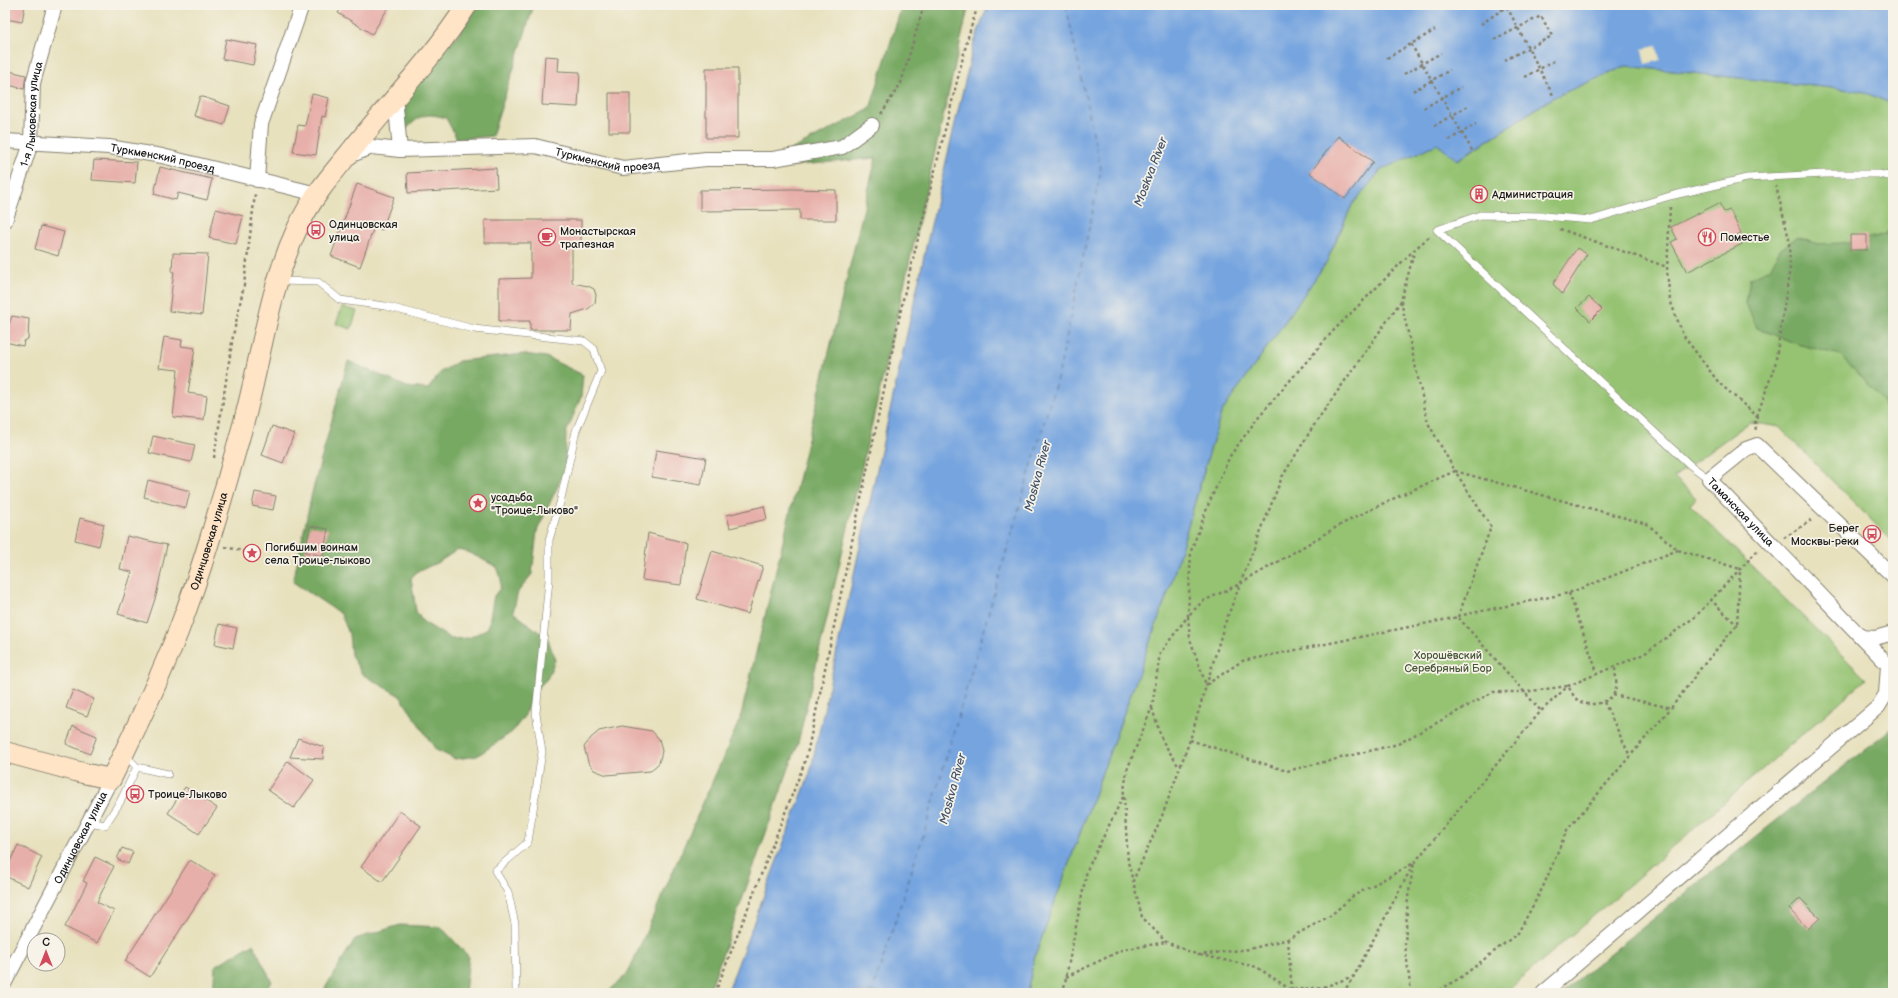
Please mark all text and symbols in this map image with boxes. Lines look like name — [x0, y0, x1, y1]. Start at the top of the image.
street label: 1-я Лыковская улица — [17, 60, 45, 168]
water label: Moskva River — [1131, 134, 1172, 209]
street label: Туркменский проезд — [110, 141, 217, 175]
street label: Туркменский проезд — [554, 145, 661, 174]
building icon: Администрация — [1469, 184, 1489, 204]
place label: Администрация — [1491, 188, 1573, 201]
place label: Одинцовская улица — [329, 218, 398, 244]
bus stop icon: Одинцовская улица — [306, 220, 326, 240]
place label: Монастырская трапезная — [560, 225, 636, 251]
cafe icon: Монастырская трапезная — [537, 227, 557, 247]
restaurant icon: Поместье — [1697, 227, 1717, 247]
place label: Поместье — [1720, 231, 1769, 244]
water label: Moskva River — [1021, 437, 1055, 513]
street label: Таманская улица — [1705, 475, 1777, 549]
street label: Одинцовская улица — [187, 490, 230, 592]
place label: усадьба "Троице-Лыково" — [491, 491, 578, 517]
place icon: усадьба "Троице-Лыково" — [468, 493, 488, 513]
place label: Берег Москвы-реки — [1791, 522, 1860, 548]
bus stop icon: Берег Москвы-реки — [1862, 524, 1882, 544]
place label: Погибшим воинам села Троице-лыково — [265, 541, 371, 567]
place icon: Погибшим воинам села Троице-лыково — [242, 543, 262, 563]
park label: Хорошёвский Серебряный Бор — [1404, 649, 1492, 675]
water label: Moskva River — [936, 750, 970, 826]
bus stop icon: Троице-Лыково — [125, 784, 145, 804]
place label: Троице-Лыково — [148, 788, 227, 801]
street label: Одинцовская улица — [51, 789, 110, 886]
north arrow — [26, 932, 66, 972]
text: С — [42, 936, 50, 949]

